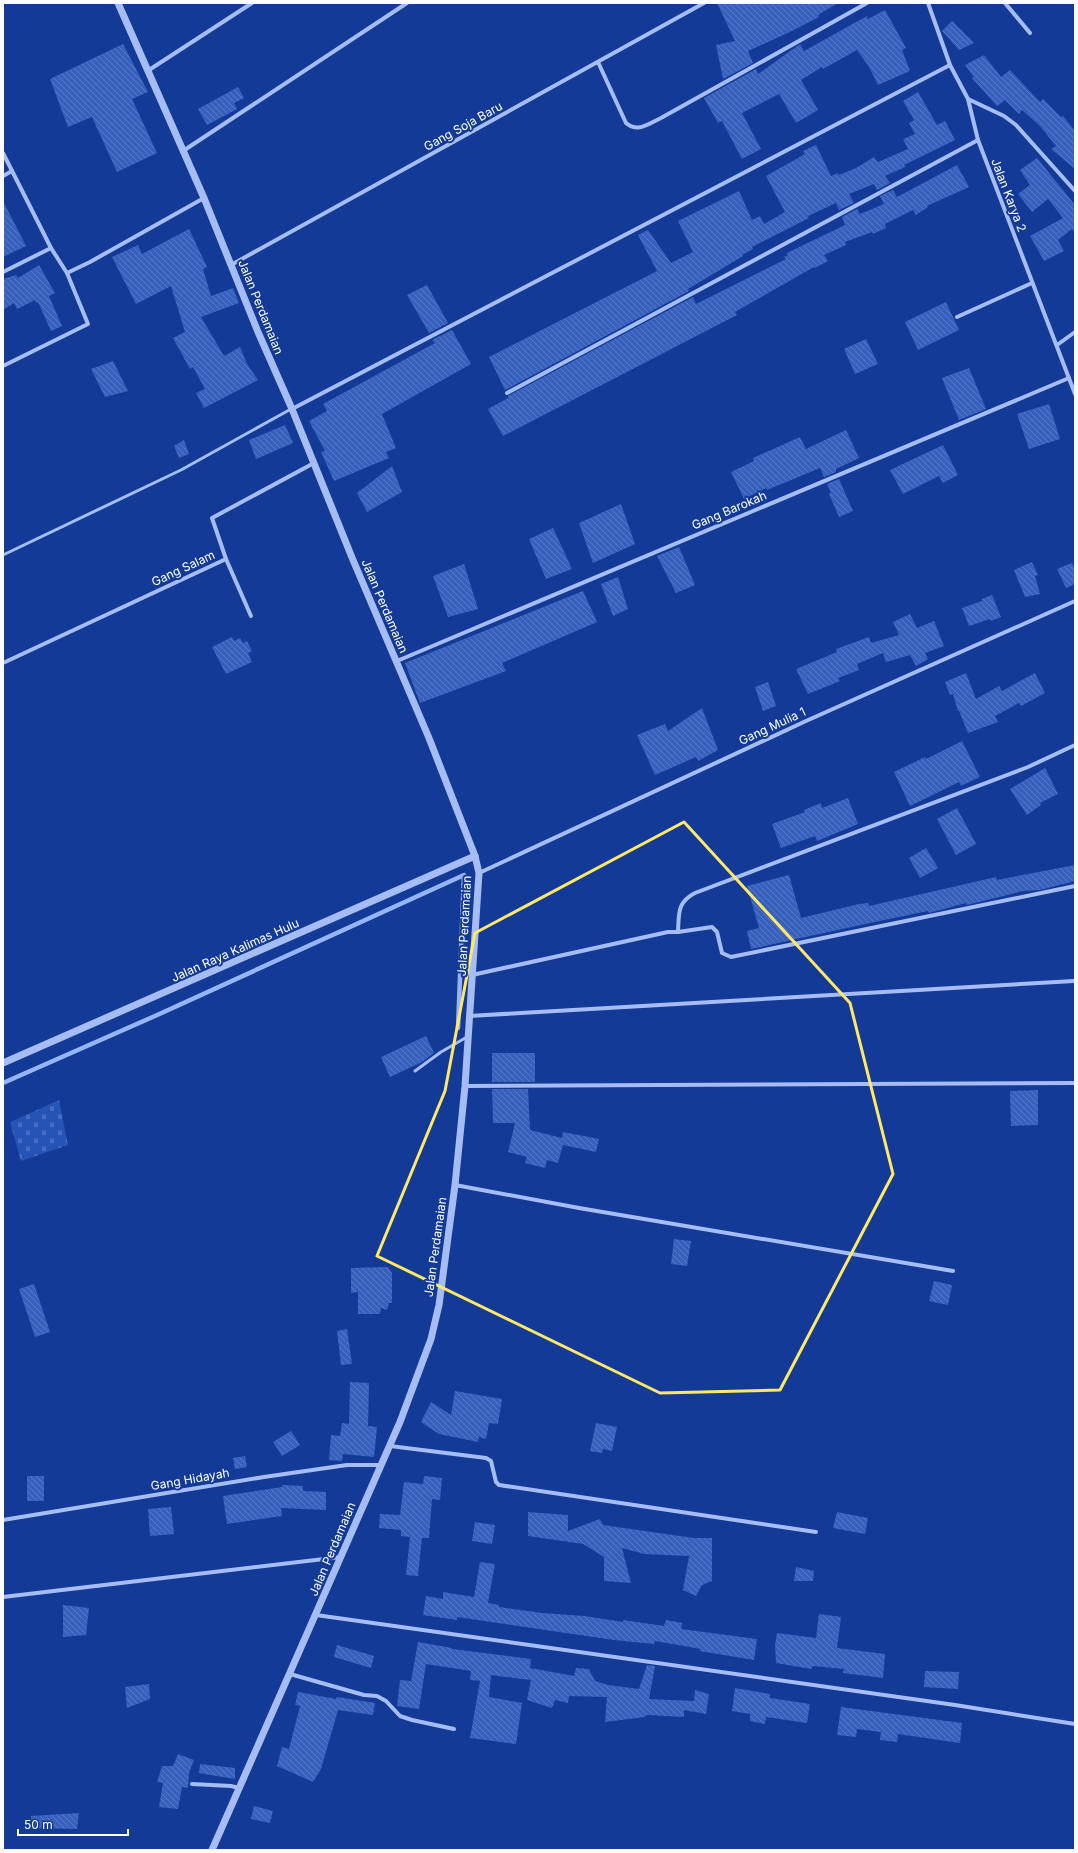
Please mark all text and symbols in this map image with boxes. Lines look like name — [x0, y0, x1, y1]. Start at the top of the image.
street label: Gang Soja Baru — [421, 98, 505, 154]
street label: Jalan Karya 2 — [988, 156, 1030, 234]
street label: Jalan Perdamaian — [235, 258, 287, 356]
street label: Gang Barokah — [689, 487, 769, 533]
street label: Gang Salam — [149, 547, 217, 589]
street label: Jalan Perdamaian — [358, 557, 412, 655]
street label: Gang Mulia 1 — [736, 704, 808, 748]
street label: Jalan Perdamaian — [454, 875, 474, 977]
street label: Jalan Raya Kalimas Hulu — [169, 915, 301, 985]
street label: Jalan Perdamaian — [421, 1196, 449, 1298]
street label: Gang Hidayah — [149, 1465, 231, 1493]
street label: Jalan Perdamaian — [305, 1500, 359, 1598]
scale bar — [18, 1811, 128, 1837]
text: 50 m — [24, 1817, 53, 1832]

